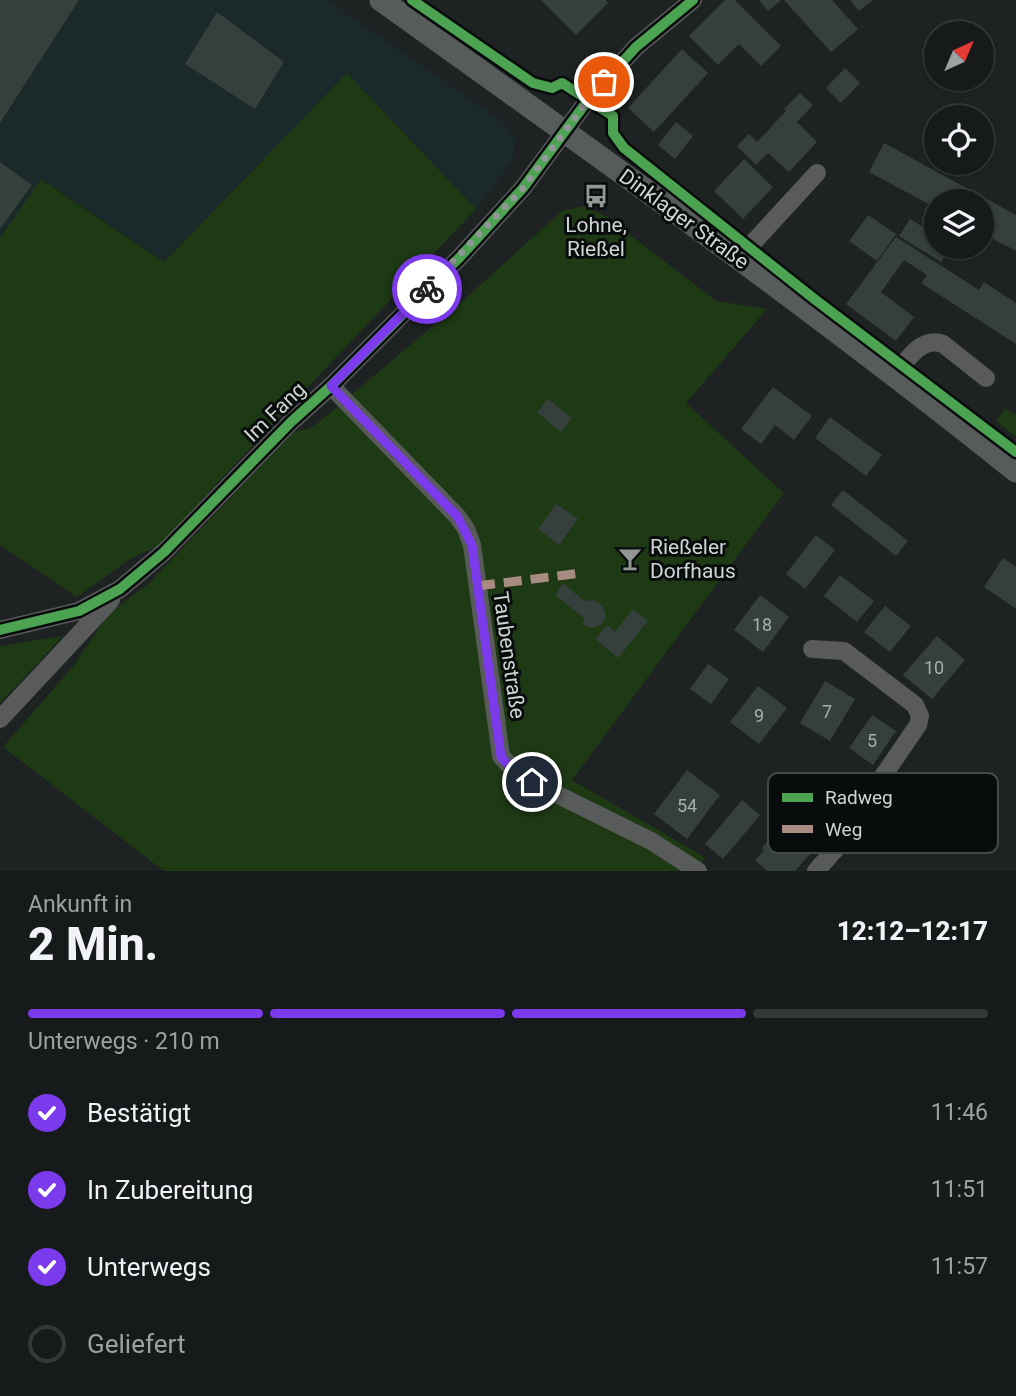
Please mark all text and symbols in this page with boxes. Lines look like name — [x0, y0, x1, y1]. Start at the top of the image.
north arrow — [924, 21, 994, 91]
map controls — [924, 21, 994, 259]
pin — [574, 52, 634, 112]
icon: bag — [585, 63, 623, 101]
button: locate — [924, 105, 994, 175]
street label: Dinklager Straße — [615, 164, 753, 274]
bus stop icon: Lohne, Rießel — [582, 182, 610, 210]
button: layers — [924, 189, 994, 259]
place label: Lohne, Rießel — [565, 213, 627, 261]
courier — [392, 254, 462, 324]
icon: bike — [408, 270, 446, 308]
street label: Im Fang — [240, 377, 310, 447]
place label: Rießeler Dorfhaus — [650, 535, 736, 583]
bar icon: Rießeler Dorfhaus — [616, 545, 644, 573]
street label: Taubenstraße — [488, 590, 530, 720]
house number: 18 — [752, 614, 772, 635]
house number: 10 — [924, 657, 944, 678]
house number: 7 — [822, 701, 832, 722]
house number: 9 — [754, 705, 764, 726]
house number: 5 — [867, 730, 877, 751]
pin — [502, 752, 562, 812]
icon: home — [513, 763, 551, 801]
legend — [768, 773, 998, 853]
text: Radweg — [825, 786, 893, 809]
house number: 54 — [677, 795, 697, 816]
text: Weg — [825, 818, 862, 841]
text: Ankunft in — [28, 891, 132, 918]
text: 12:12–12:17 — [837, 916, 988, 946]
text: 2 Min. — [28, 917, 158, 971]
text: Unterwegs · 210 m — [28, 1028, 220, 1055]
icon: check — [28, 1094, 66, 1132]
text: Bestätigt — [87, 1098, 191, 1128]
text: 11:46 — [931, 1099, 988, 1126]
icon: check — [28, 1171, 66, 1209]
text: In Zubereitung — [87, 1175, 253, 1205]
text: 11:51 — [931, 1176, 988, 1203]
icon: check — [28, 1248, 66, 1286]
text: Unterwegs — [87, 1252, 211, 1282]
text: 11:57 — [931, 1253, 988, 1280]
text: Geliefert — [87, 1329, 185, 1359]

